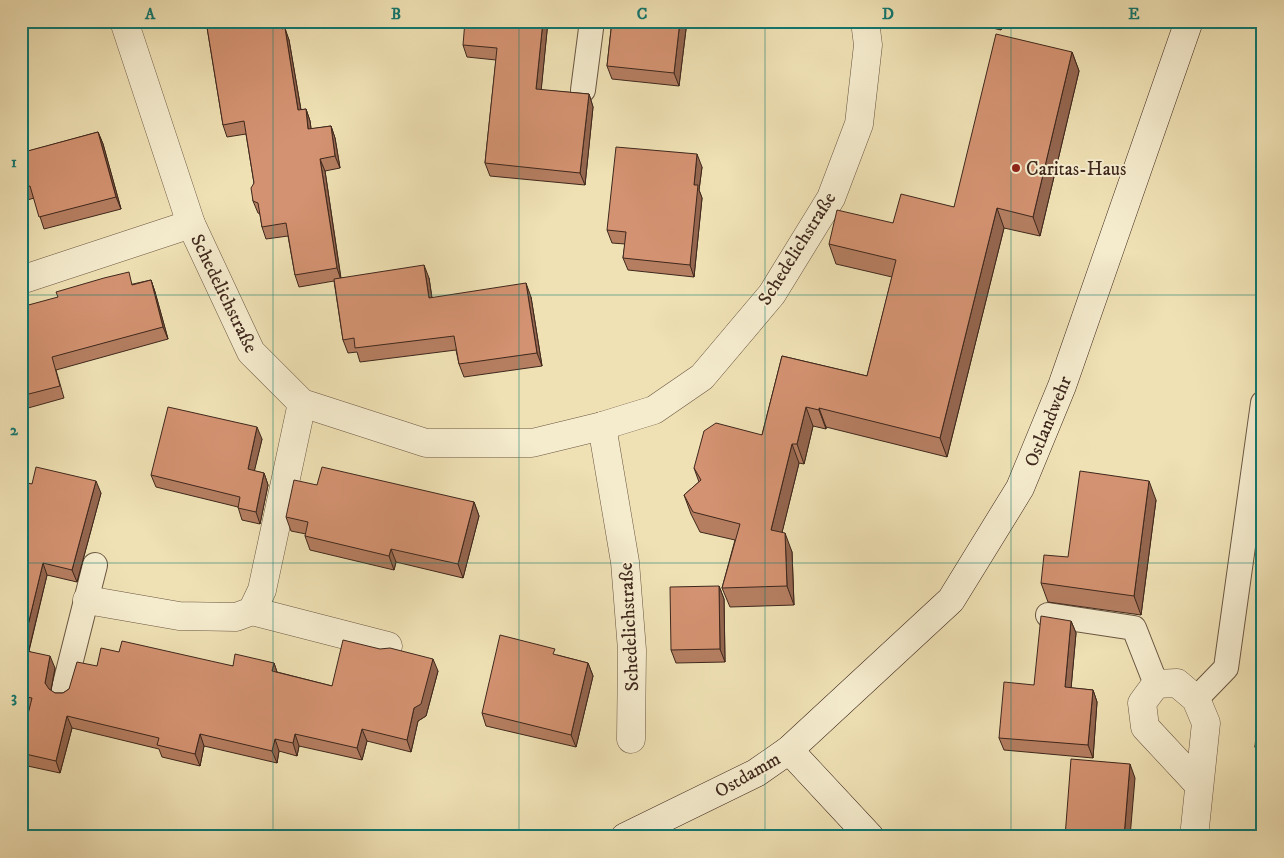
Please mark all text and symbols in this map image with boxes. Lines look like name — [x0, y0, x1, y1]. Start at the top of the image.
text: A — [144, 4, 156, 24]
text: B — [391, 4, 401, 24]
text: C — [637, 4, 647, 24]
text: D — [882, 4, 894, 24]
text: E — [1128, 4, 1140, 24]
text: 1 — [11, 152, 17, 172]
place label: Caritas-Haus — [1026, 158, 1126, 181]
marker: Caritas-Haus — [1010, 162, 1022, 174]
street label: Schedelichstraße — [753, 188, 841, 310]
street label: Schedelichstraße — [185, 231, 262, 357]
street label: Ostlandwehr — [1020, 373, 1077, 470]
text: 2 — [10, 420, 19, 440]
street label: Schedelichstraße — [615, 562, 644, 692]
text: 3 — [11, 687, 17, 707]
street label: Ostdamm — [711, 747, 785, 803]

